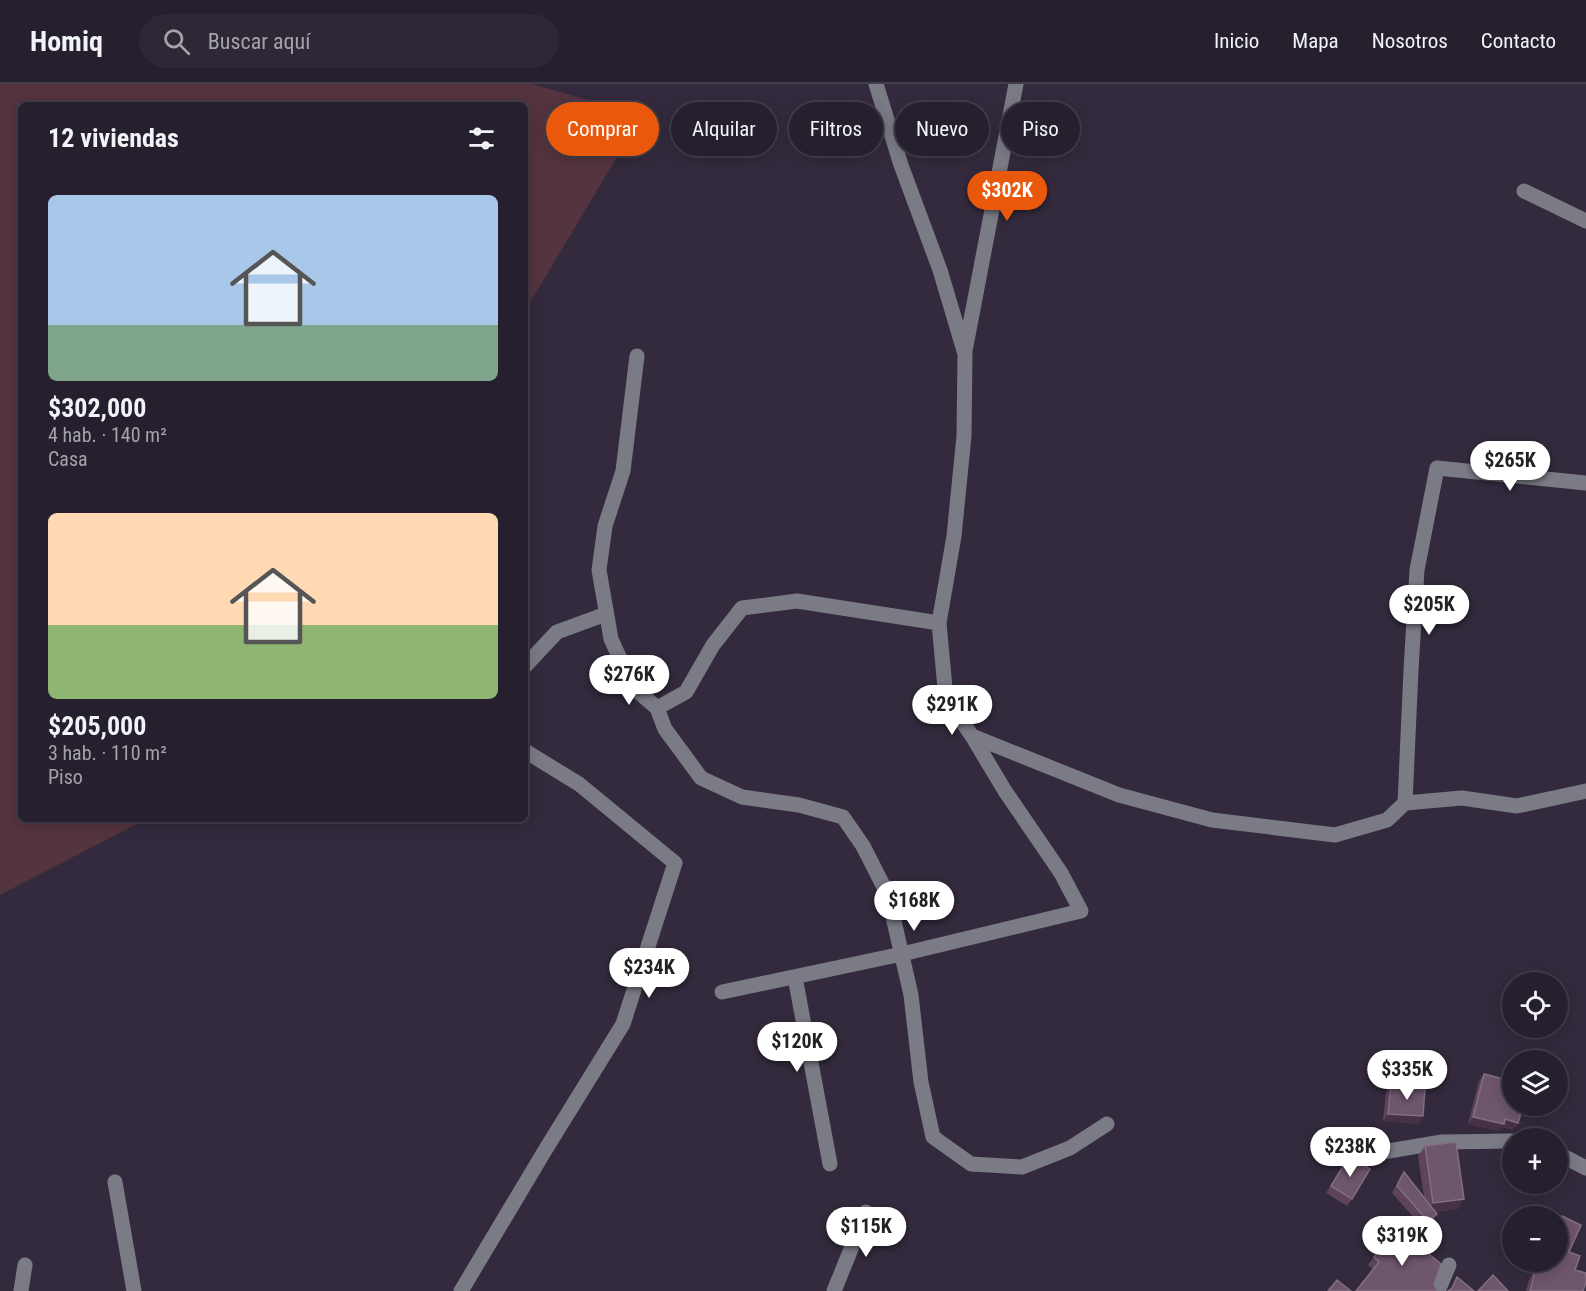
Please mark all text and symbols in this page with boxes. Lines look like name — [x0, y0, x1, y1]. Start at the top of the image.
search box — [139, 14, 559, 68]
text: Homiq — [30, 25, 103, 58]
icon: search — [160, 25, 193, 58]
text: Buscar aquí — [208, 29, 310, 54]
text: Inicio — [1214, 29, 1259, 53]
text: Mapa — [1292, 29, 1339, 53]
text: Nosotros — [1372, 29, 1448, 53]
text: Contacto — [1481, 29, 1556, 53]
chip: Comprar — [546, 102, 659, 156]
chip: Alquilar — [671, 102, 777, 156]
chip: Filtros — [789, 102, 883, 156]
chip: Nuevo — [895, 102, 989, 156]
chip: Piso — [1001, 102, 1080, 156]
icon: filters — [465, 122, 498, 155]
text: 12 viviendas — [48, 123, 179, 153]
pin: $302K — [965, 171, 1049, 222]
text: $302K — [981, 178, 1033, 202]
icon: home — [219, 234, 327, 342]
text: $302,000 — [48, 393, 146, 423]
text: 4 hab. · 140 m² — [48, 423, 167, 447]
pin: $265K — [1468, 441, 1552, 492]
text: Casa — [48, 447, 88, 471]
text: $265K — [1484, 448, 1536, 472]
icon: home — [219, 552, 327, 660]
pin: $205K — [1387, 585, 1471, 636]
text: $205K — [1403, 592, 1455, 616]
pin: $276K — [587, 655, 671, 706]
text: $276K — [603, 662, 655, 686]
pin: $291K — [910, 685, 994, 736]
text: $291K — [926, 692, 978, 716]
text: $205,000 — [48, 711, 146, 741]
text: 3 hab. · 110 m² — [48, 741, 167, 765]
text: Piso — [48, 765, 83, 789]
pin: $168K — [872, 881, 956, 932]
text: $168K — [888, 888, 940, 912]
pin: $234K — [607, 948, 691, 999]
text: $234K — [623, 955, 675, 979]
map controls — [1502, 972, 1568, 1272]
button: locate — [1502, 972, 1568, 1038]
pin: $120K — [755, 1022, 839, 1073]
text: $120K — [771, 1029, 823, 1053]
pin: $335K — [1365, 1050, 1449, 1101]
button: layers — [1502, 1050, 1568, 1116]
text: $335K — [1381, 1057, 1433, 1081]
pin: $238K — [1308, 1127, 1392, 1178]
button: + — [1502, 1128, 1568, 1194]
text: $238K — [1324, 1134, 1376, 1158]
button: − — [1502, 1206, 1568, 1272]
pin: $115K — [824, 1207, 908, 1258]
text: $115K — [840, 1214, 892, 1238]
pin: $319K — [1360, 1216, 1444, 1267]
text: $319K — [1376, 1223, 1428, 1247]

